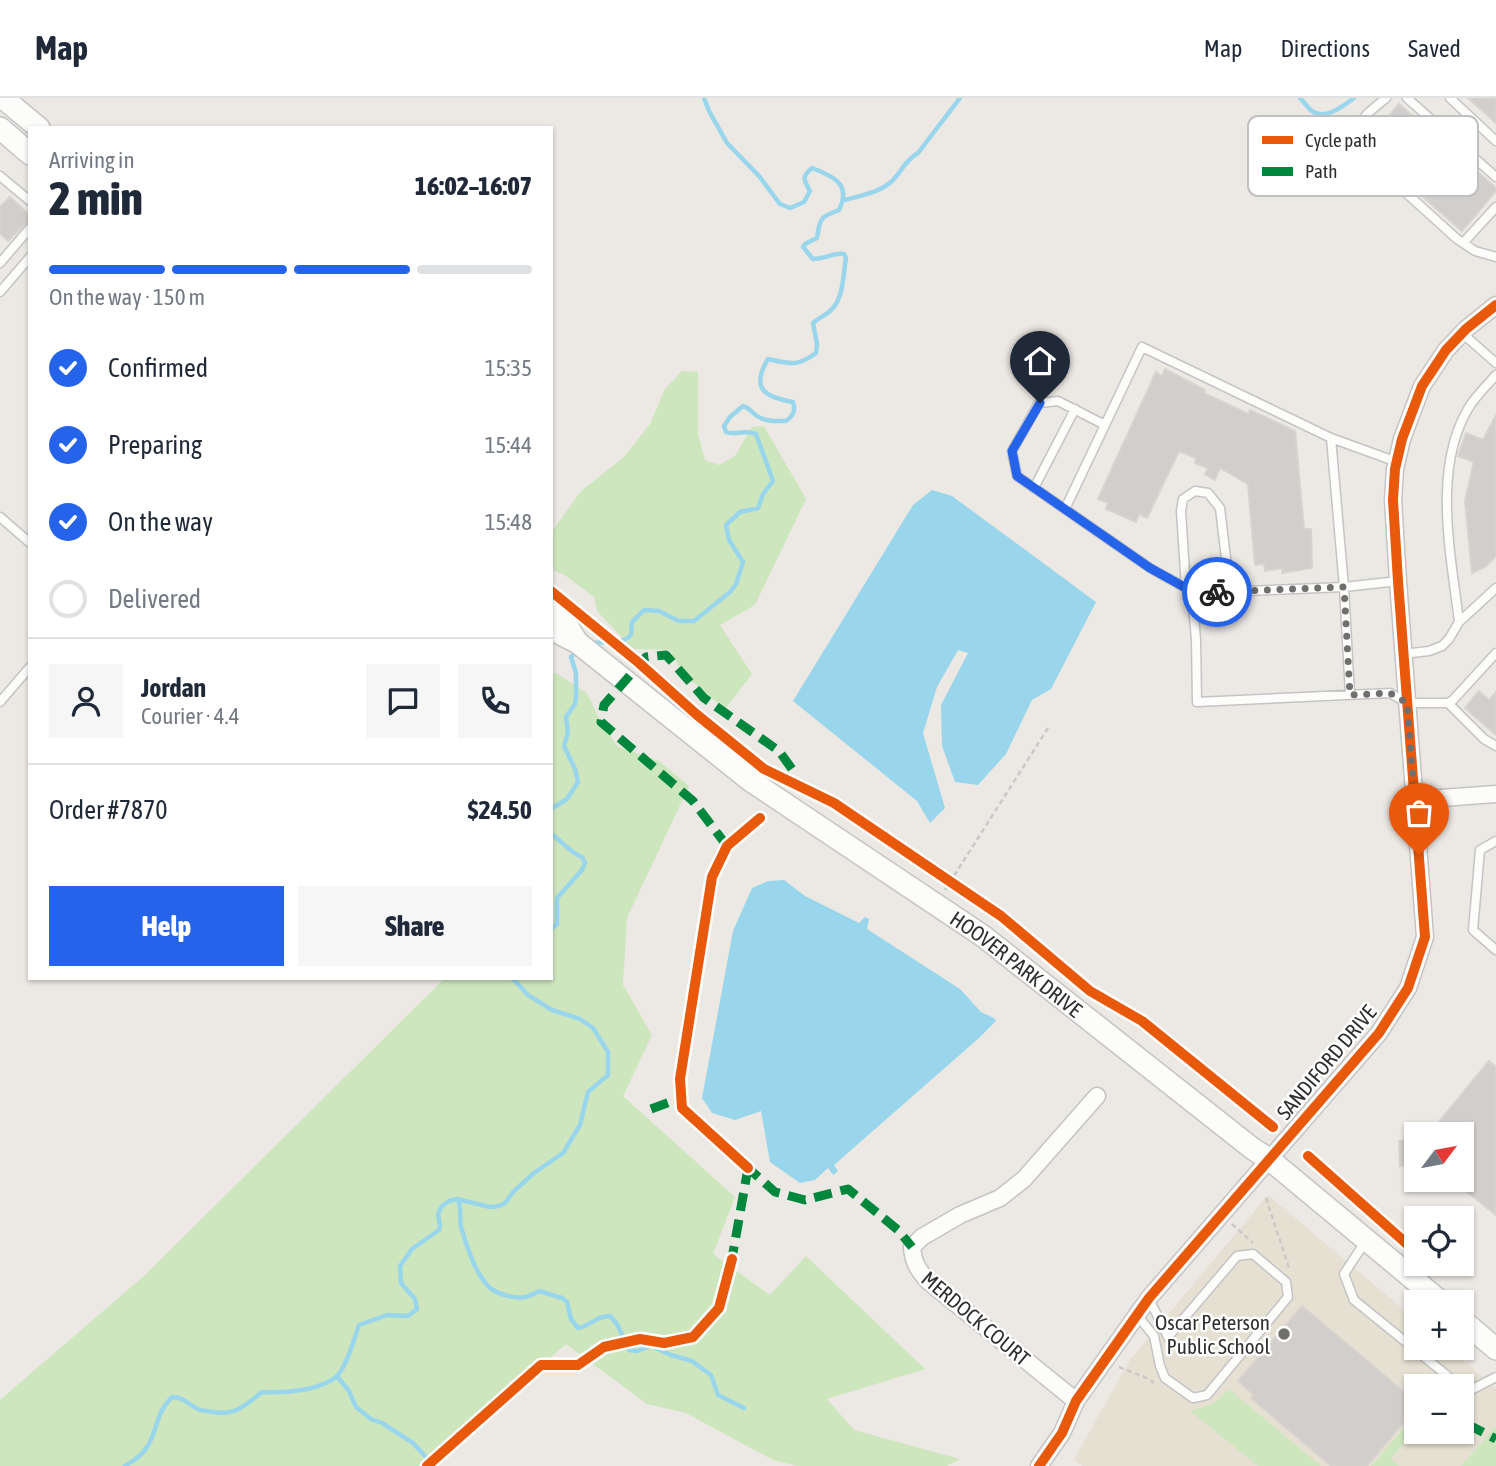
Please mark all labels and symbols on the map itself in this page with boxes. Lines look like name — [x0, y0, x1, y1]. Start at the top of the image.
legend — [1248, 116, 1478, 196]
text: Cycle path — [1305, 129, 1377, 151]
text: Path — [1305, 160, 1337, 182]
pin — [1010, 331, 1070, 403]
courier — [1182, 557, 1252, 627]
pin — [1389, 783, 1449, 855]
street label: HOOVER PARK DRIVE — [946, 906, 1087, 1022]
street label: SANDIFORD DRIVE — [1271, 1000, 1381, 1124]
north arrow — [1404, 1122, 1474, 1192]
street label: MERDOCK COURT — [917, 1266, 1035, 1370]
place label: Oscar Peterson Public School — [1155, 1310, 1270, 1358]
marker: Oscar Peterson Public School — [1276, 1326, 1292, 1342]

